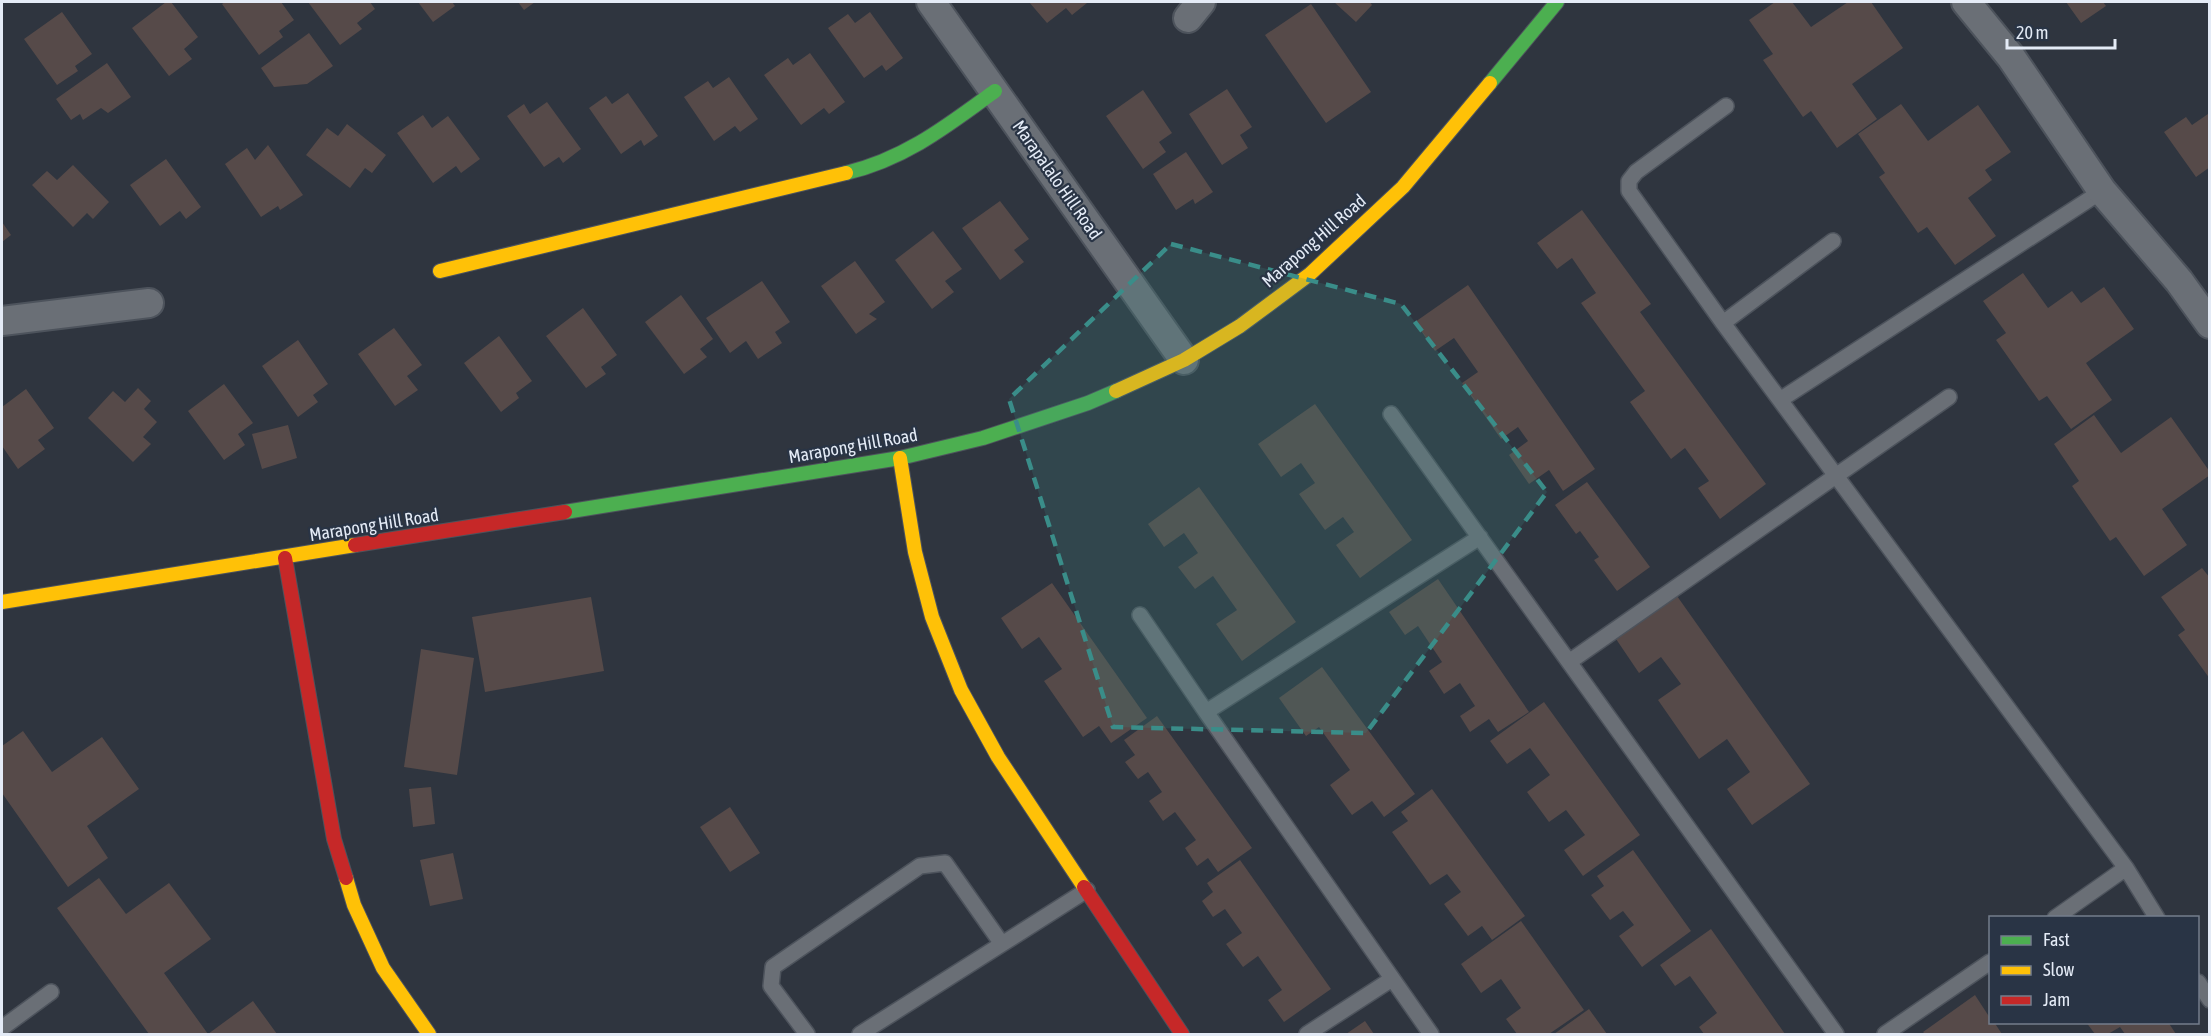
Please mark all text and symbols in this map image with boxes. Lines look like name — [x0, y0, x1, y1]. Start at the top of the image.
scale bar — [2007, 12, 2115, 50]
text: 20 m — [2016, 22, 2048, 43]
street label: Marapalalo Hill Road — [1009, 116, 1106, 243]
street label: Marapong Hill Road — [1257, 190, 1370, 291]
street label: Marapong Hill Road — [787, 424, 919, 467]
street label: Marapong Hill Road — [308, 504, 440, 545]
legend — [1989, 916, 2199, 1024]
text: Fast — [2043, 929, 2070, 950]
text: Slow — [2043, 959, 2074, 980]
text: Jam — [2043, 989, 2070, 1010]

